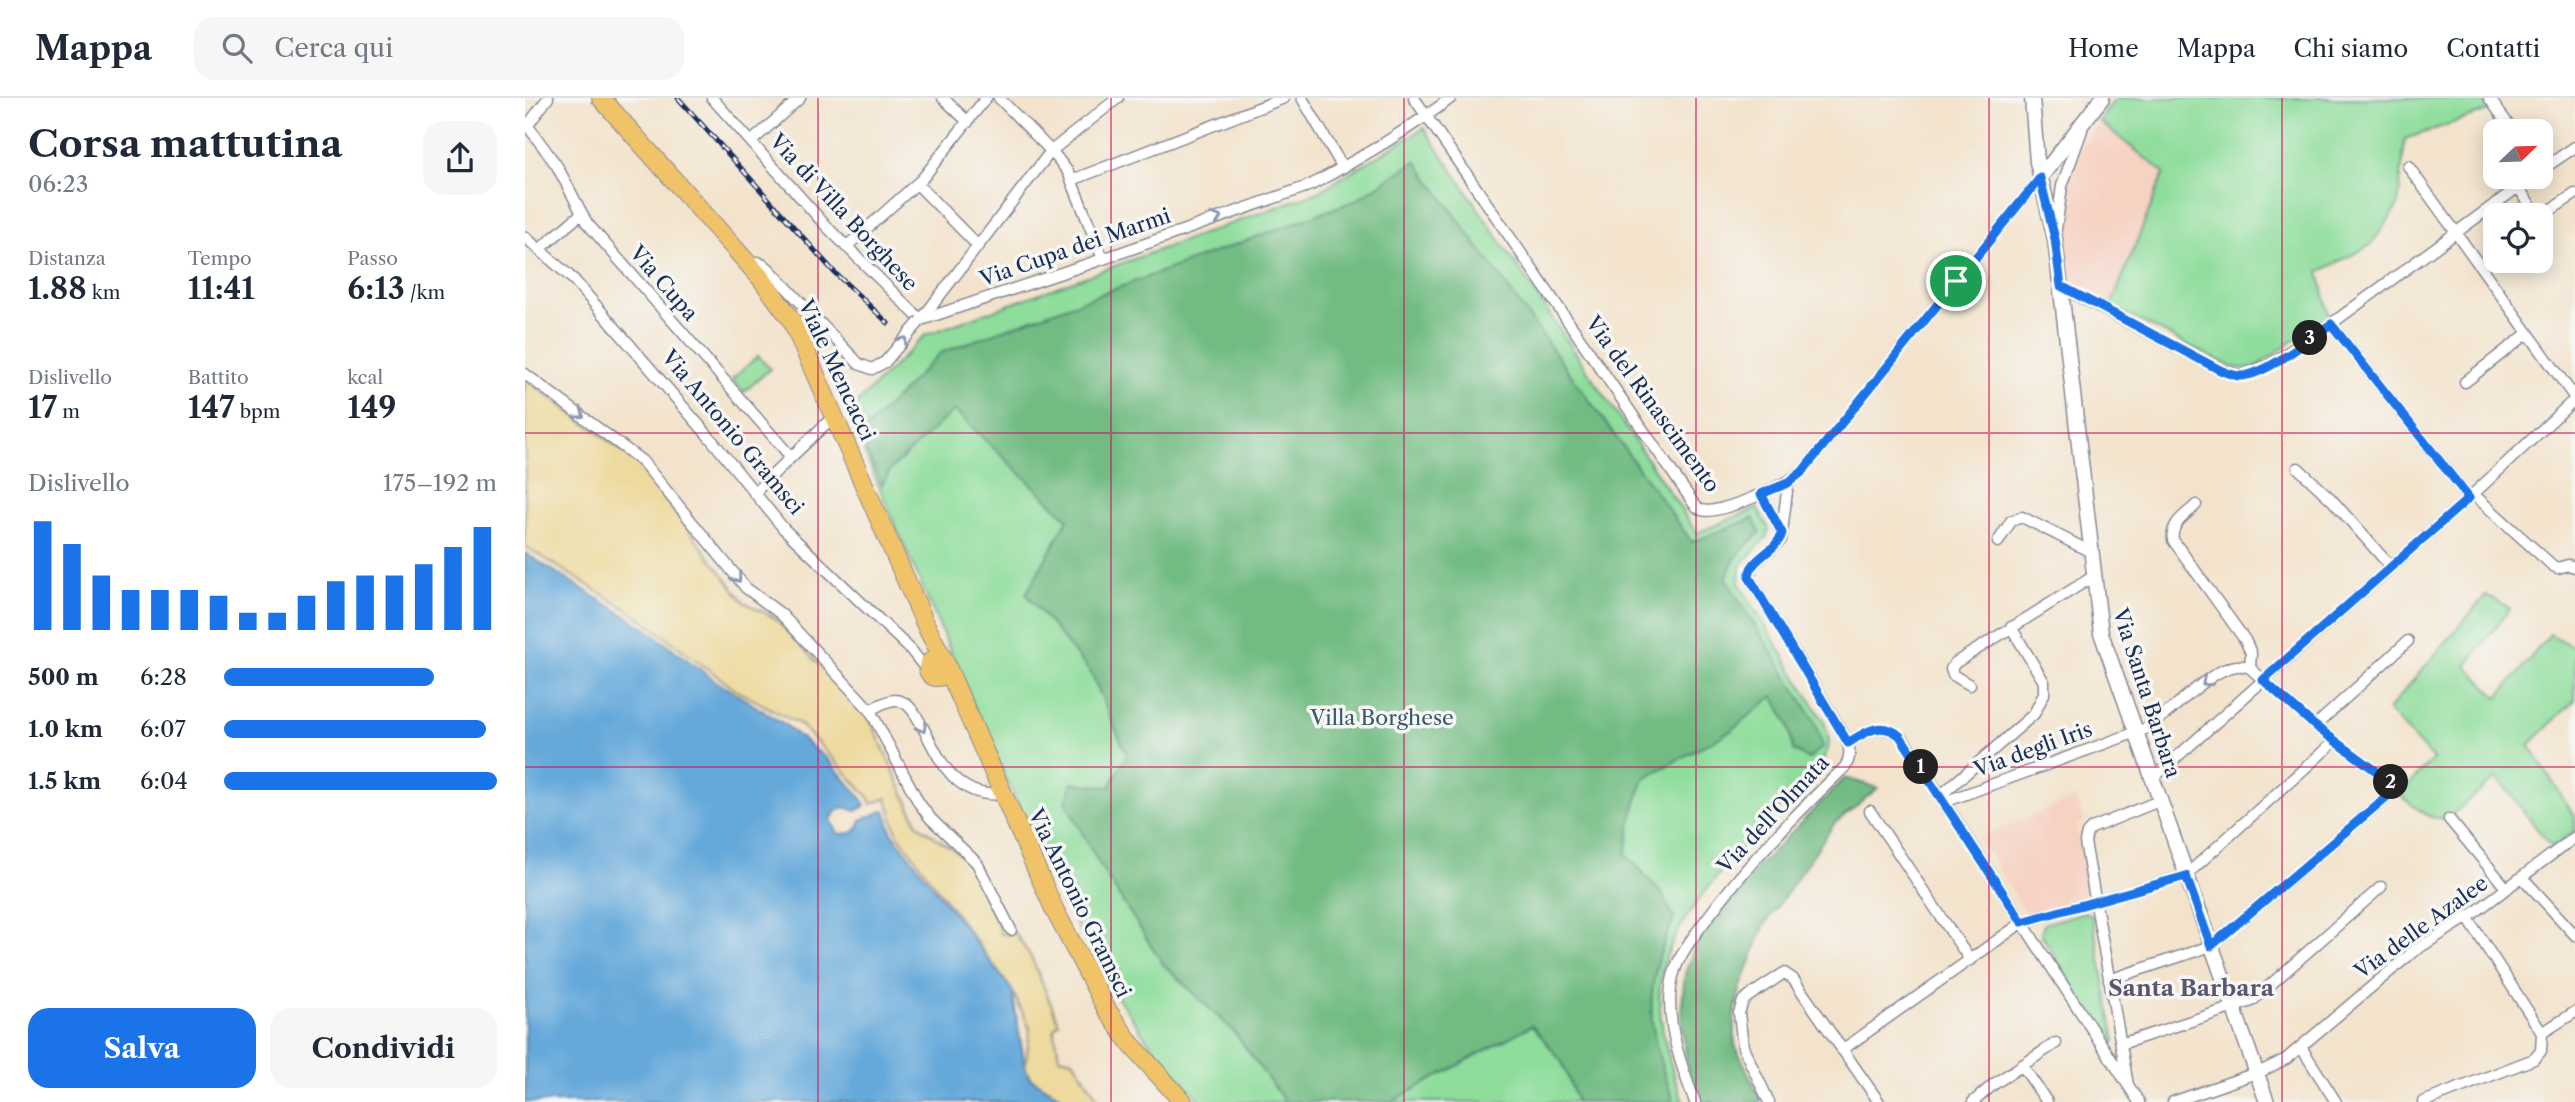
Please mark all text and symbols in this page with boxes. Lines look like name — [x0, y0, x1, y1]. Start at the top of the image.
search box — [194, 17, 684, 80]
text: Mappa — [35, 28, 152, 69]
icon: search — [218, 29, 256, 67]
text: Cerca qui — [274, 32, 393, 64]
text: Home — [2068, 34, 2139, 63]
text: Mappa — [2177, 34, 2256, 63]
text: Chi siamo — [2294, 34, 2408, 63]
text: Contatti — [2446, 34, 2540, 63]
north arrow — [2483, 119, 2553, 189]
map controls — [2483, 119, 2553, 273]
text: Corsa mattutina — [28, 120, 343, 167]
button: share — [423, 121, 497, 195]
street label: Via di Villa Borghese — [764, 128, 923, 296]
text: 06:23 — [28, 170, 88, 198]
street label: Via Cupa dei Marmi — [975, 203, 1174, 292]
button: locate — [2483, 203, 2553, 273]
one-way arrow — [1210, 212, 1222, 226]
street label: Via Cupa — [624, 240, 704, 326]
text: Distanza — [28, 247, 106, 270]
text: Tempo — [188, 247, 252, 270]
text: Passo — [347, 247, 398, 270]
pin — [1926, 251, 1986, 311]
icon: arrive — [1937, 262, 1975, 300]
text: 1.88 — [28, 270, 87, 307]
text: 11:41 — [188, 270, 255, 307]
text: 6:13 — [347, 270, 405, 307]
text: km — [87, 281, 121, 304]
text: /km — [405, 281, 445, 304]
street label: Viale Mencacci — [793, 295, 881, 444]
street label: Via del Rinascimento — [1580, 310, 1725, 497]
pin: 3 — [2293, 320, 2327, 356]
text: 3 — [2304, 326, 2315, 349]
one-way arrow — [895, 336, 907, 349]
street label: Via Antonio Gramsci — [656, 344, 809, 519]
text: Dislivello — [28, 366, 112, 389]
text: Battito — [188, 366, 249, 389]
text: kcal — [347, 366, 383, 389]
text: 17 — [28, 389, 57, 426]
text: 147 — [188, 389, 235, 426]
text: 149 — [347, 389, 397, 426]
text: m — [57, 400, 80, 423]
text: bpm — [235, 400, 281, 423]
one-way arrow — [572, 406, 585, 418]
text: Dislivello — [28, 469, 130, 497]
text: 175–192 m — [383, 469, 497, 497]
one-way arrow — [729, 569, 741, 582]
street label: Via Santa Barbara — [2108, 604, 2186, 782]
text: 500 m — [28, 663, 99, 691]
text: 6:28 — [140, 663, 187, 691]
one-way arrow — [2201, 674, 2214, 686]
park label: Villa Borghese — [1309, 705, 1454, 730]
text: 1.0 km — [28, 715, 103, 743]
text: 6:07 — [140, 715, 186, 743]
street label: Via degli Iris — [1969, 716, 2096, 782]
one-way arrow — [914, 721, 927, 733]
street label: Via dell'Olmata — [1711, 749, 1835, 879]
pin: 1 — [1903, 750, 1939, 784]
text: 1 — [1916, 755, 1925, 778]
pin: 2 — [2373, 764, 2409, 800]
text: 1.5 km — [28, 767, 101, 795]
text: 6:04 — [140, 767, 188, 795]
text: 2 — [2385, 770, 2396, 793]
street label: Via Antonio Gramsci — [1023, 804, 1137, 1001]
street label: Via delle Azalee — [2349, 870, 2493, 984]
district label: Santa Barbara — [2108, 974, 2275, 1002]
button: Salva — [28, 1008, 256, 1088]
button: Condividi — [270, 1008, 497, 1088]

